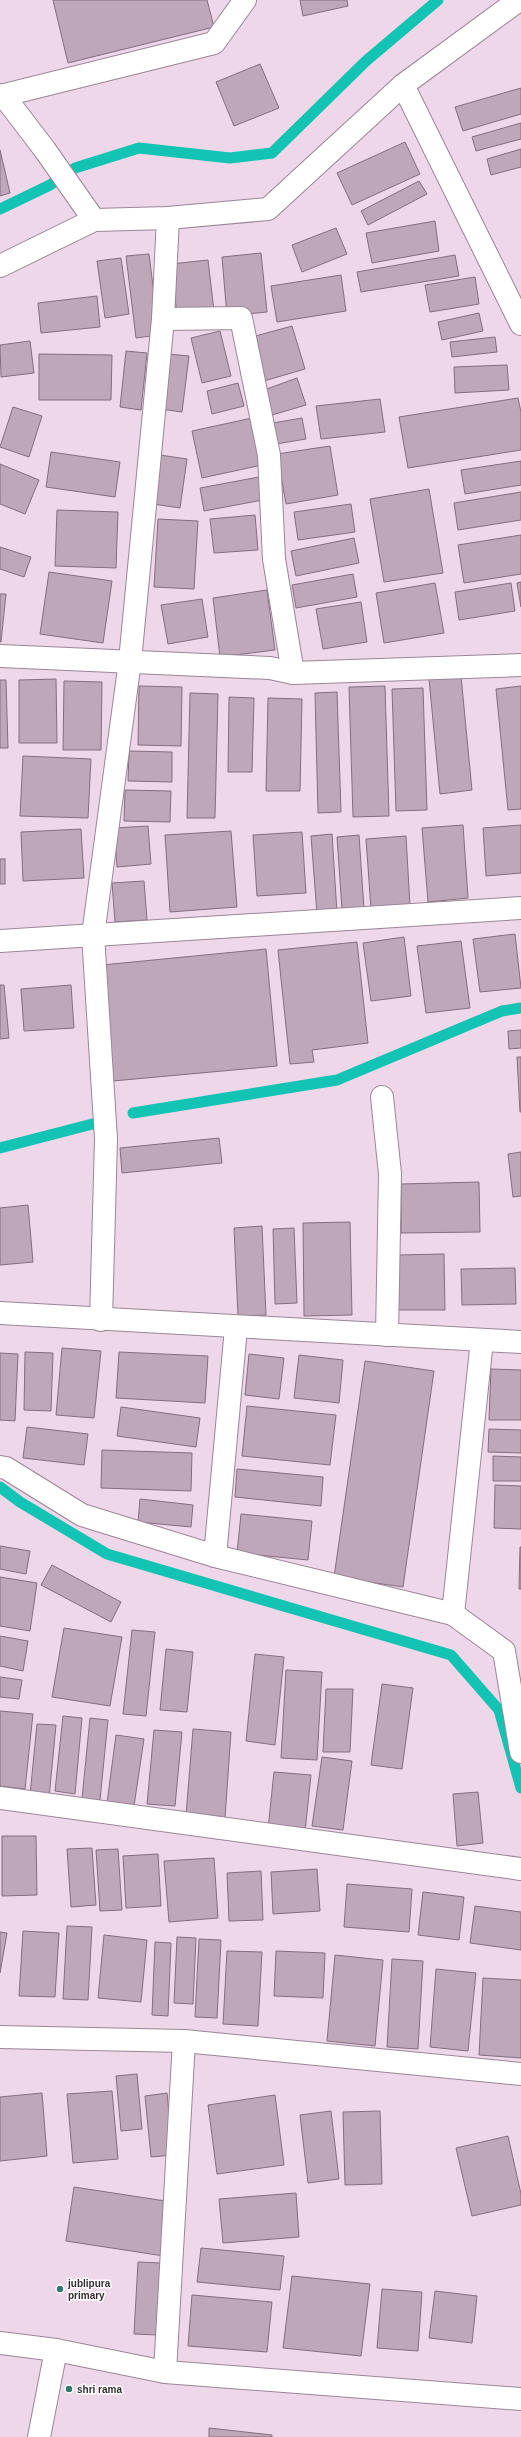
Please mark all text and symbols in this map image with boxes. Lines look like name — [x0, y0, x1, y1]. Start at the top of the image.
place label: jublipura primary — [67, 2278, 111, 2301]
marker: jublipura primary — [55, 2284, 65, 2294]
marker: shri rama — [64, 2384, 74, 2394]
place label: shri rama — [77, 2384, 122, 2395]

